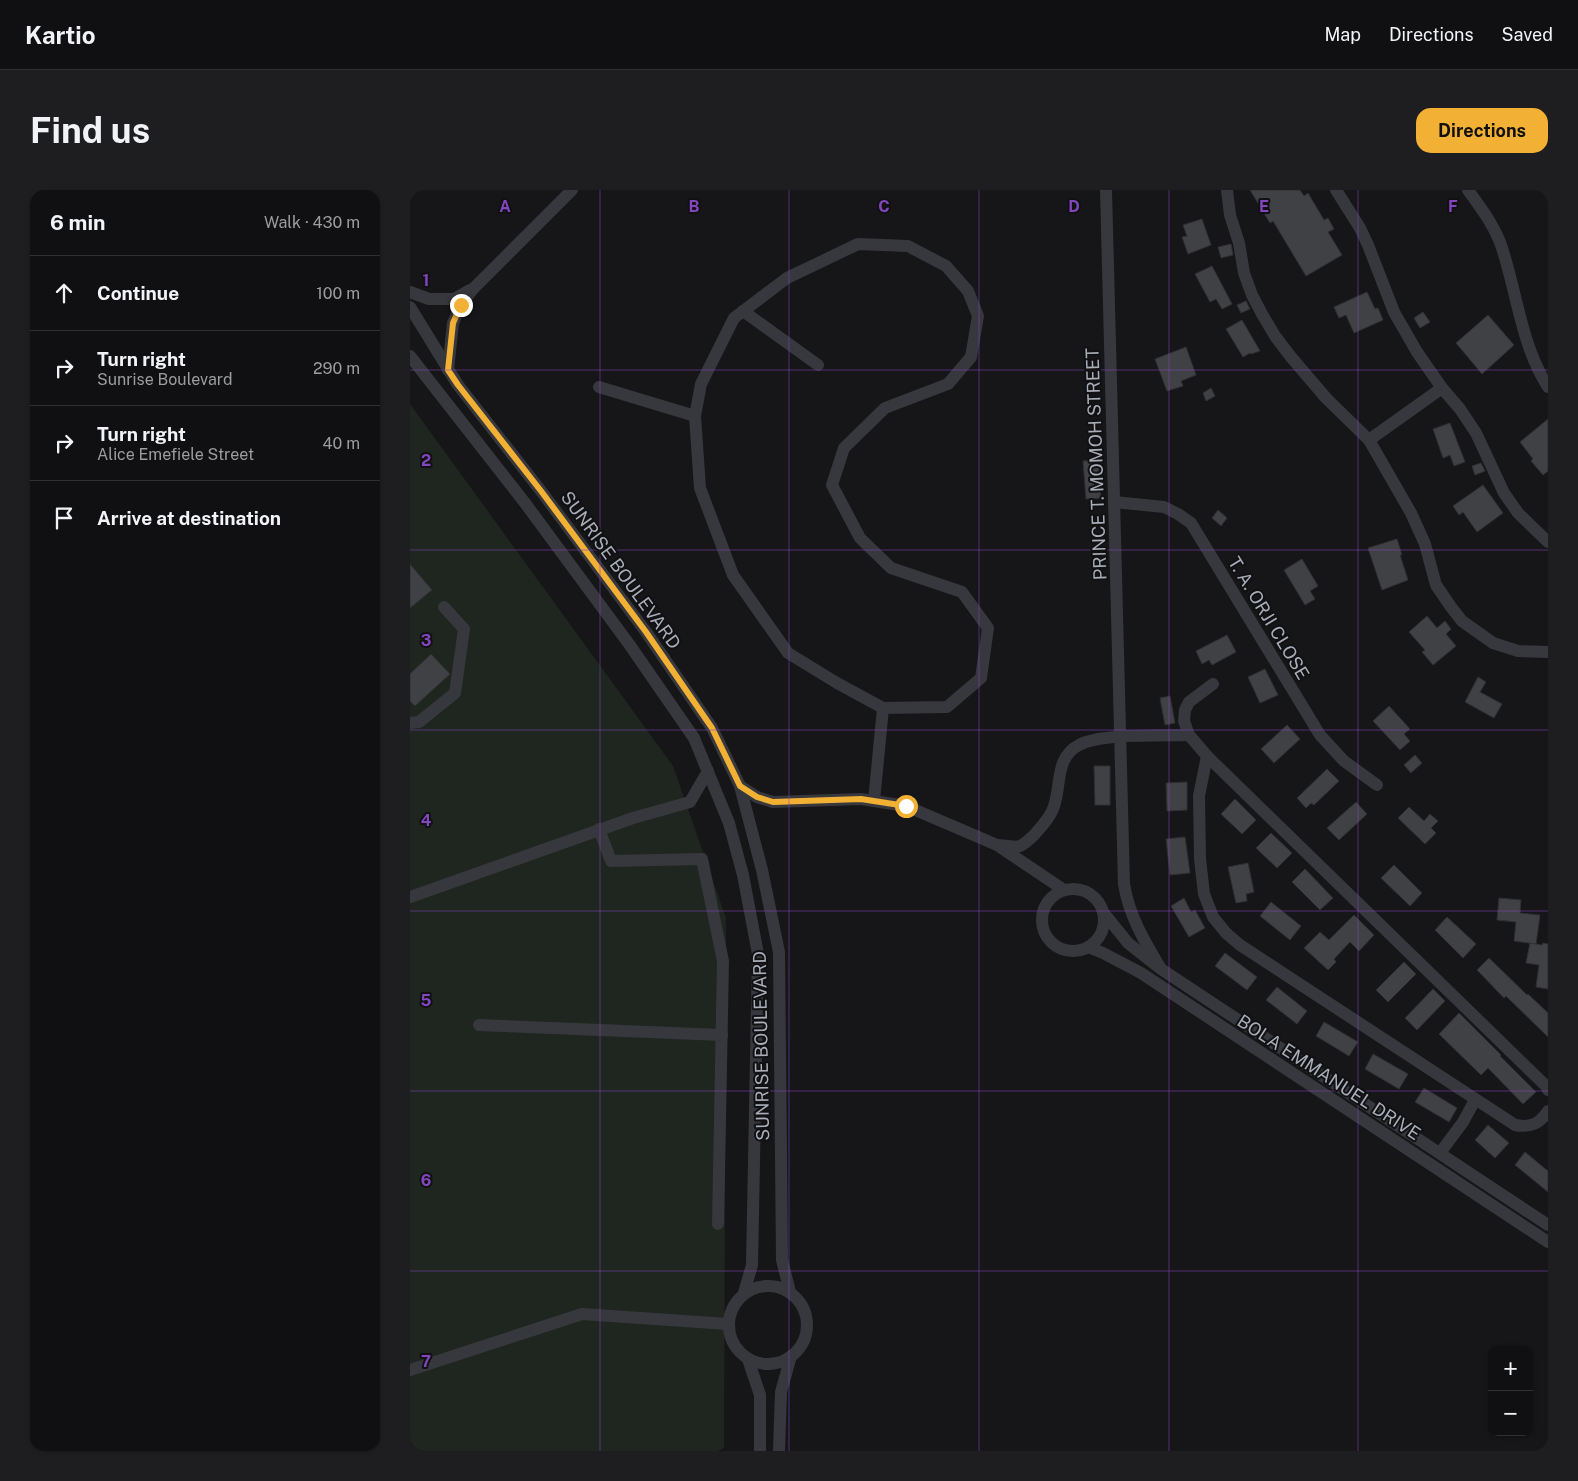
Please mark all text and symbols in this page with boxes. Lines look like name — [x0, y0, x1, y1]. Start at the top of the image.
text: Kartio — [25, 21, 96, 49]
text: Map — [1324, 24, 1361, 45]
text: Directions — [1389, 24, 1474, 45]
text: Saved — [1502, 24, 1553, 45]
button: Directions — [1416, 108, 1548, 153]
text: Find us — [30, 110, 150, 151]
text: A — [499, 197, 511, 216]
text: B — [689, 197, 700, 216]
text: C — [878, 197, 890, 216]
text: D — [1068, 197, 1080, 216]
text: E — [1259, 197, 1269, 216]
text: F — [1448, 197, 1458, 216]
text: 6 min — [50, 210, 106, 235]
text: Walk · 430 m — [264, 213, 360, 232]
text: 1 — [423, 271, 429, 290]
icon: ahead — [50, 279, 78, 307]
text: Continue — [97, 282, 179, 304]
text: 100 m — [316, 284, 360, 303]
route end — [450, 294, 473, 317]
street label: PRINCE T. MOMOH STREET — [1081, 347, 1111, 581]
text: Turn right — [97, 348, 186, 370]
icon: right — [50, 354, 78, 382]
text: 290 m — [313, 359, 360, 378]
text: Sunrise Boulevard — [97, 370, 232, 389]
text: Turn right — [97, 423, 186, 445]
icon: right — [50, 429, 78, 457]
text: 40 m — [322, 434, 360, 453]
text: Alice Emefiele Street — [97, 445, 254, 464]
text: 2 — [421, 451, 431, 470]
street label: SUNRISE BOULEVARD — [557, 487, 685, 653]
icon: arrive — [50, 504, 78, 532]
text: Arrive at destination — [97, 507, 281, 529]
street label: T. A. ORJI CLOSE — [1224, 553, 1314, 683]
text: 3 — [421, 631, 431, 650]
route start — [895, 795, 918, 818]
text: 4 — [421, 811, 432, 830]
street label: SUNRISE BOULEVARD — [749, 951, 773, 1141]
text: 5 — [421, 991, 432, 1010]
street label: BOLA EMMANUEL DRIVE — [1233, 1010, 1425, 1144]
text: 6 — [421, 1171, 431, 1190]
map controls — [1488, 1346, 1533, 1436]
button: + — [1488, 1346, 1533, 1391]
text: 7 — [421, 1352, 431, 1371]
button: − — [1488, 1391, 1533, 1436]

